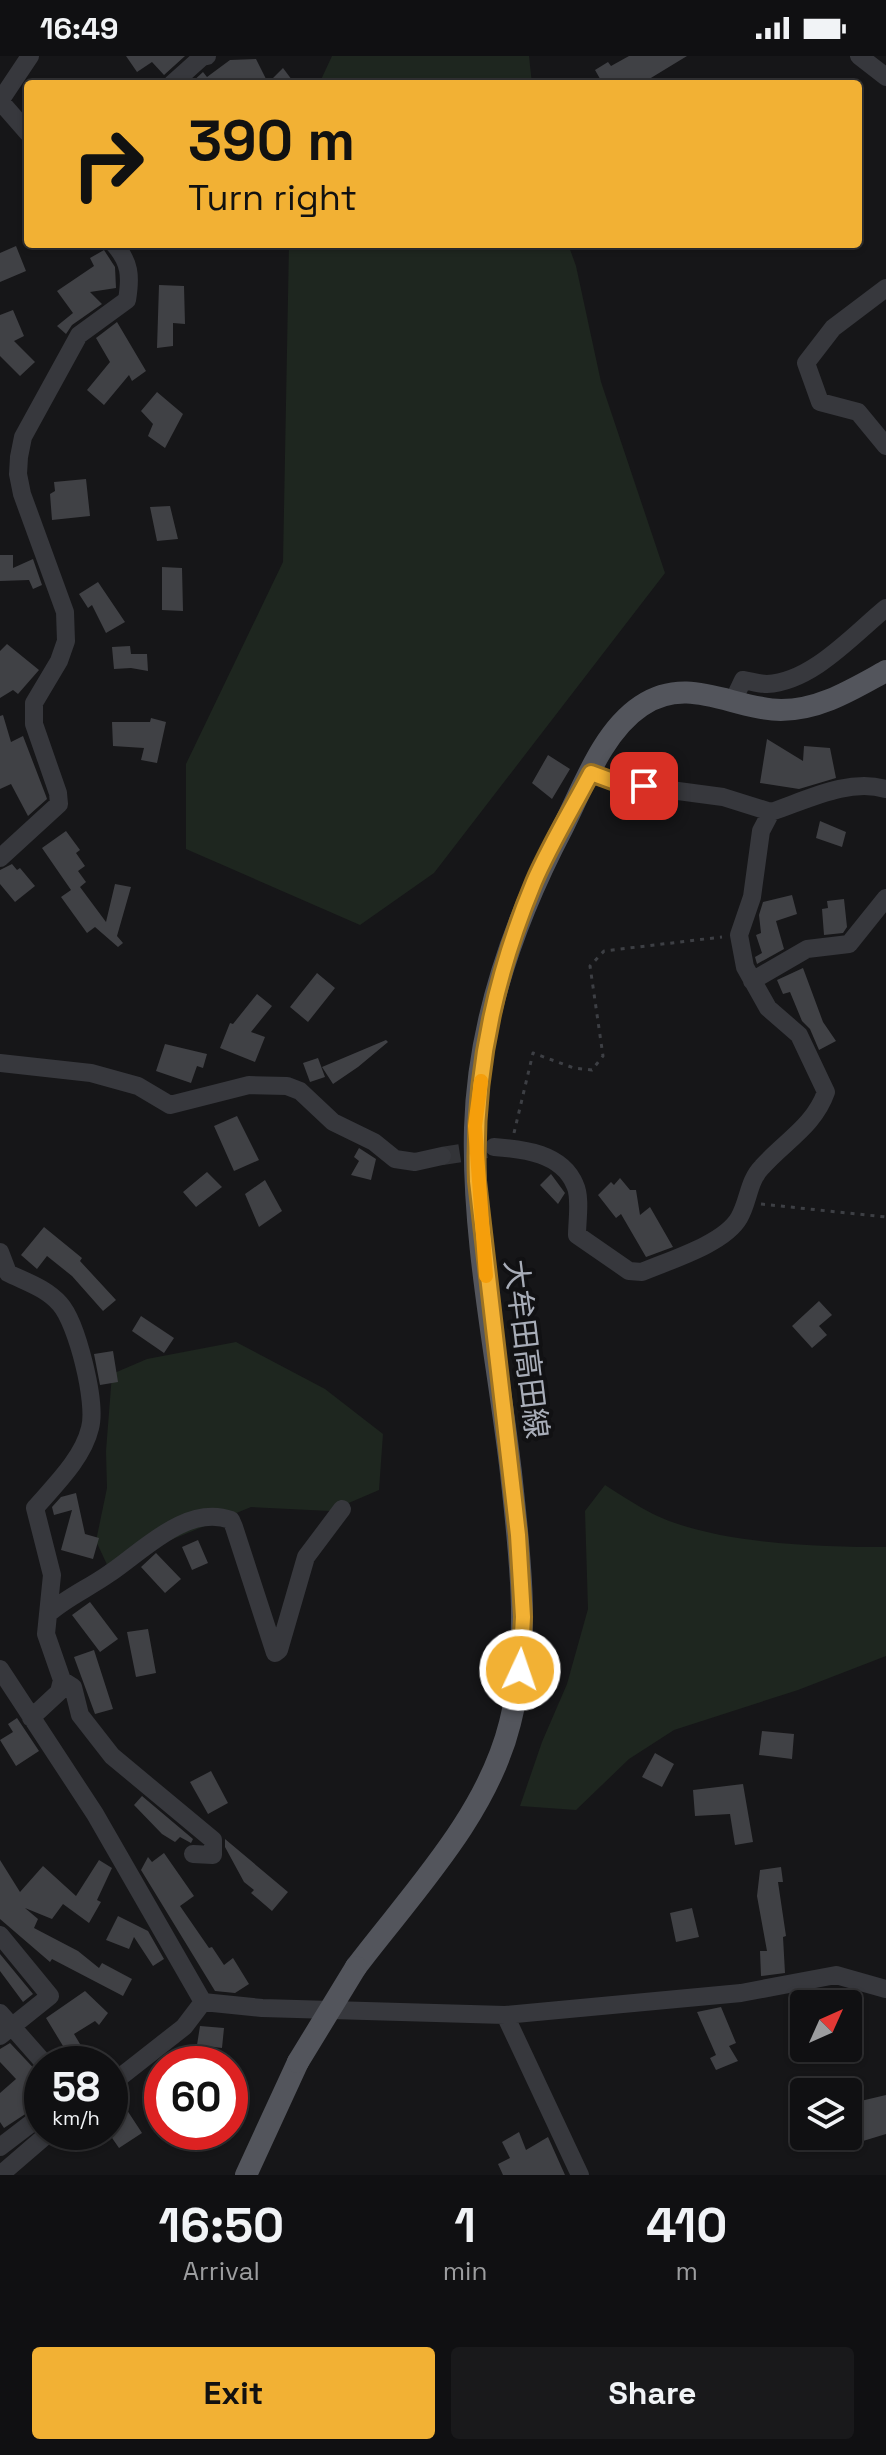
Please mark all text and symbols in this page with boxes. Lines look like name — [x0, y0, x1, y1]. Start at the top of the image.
text: 16:49 — [40, 9, 119, 48]
text: 390 m — [188, 105, 355, 176]
icon: right — [56, 112, 160, 216]
text: Turn right — [188, 175, 357, 221]
pin — [610, 752, 678, 820]
icon: arrive — [622, 764, 666, 808]
street label: 大牟田高田線 — [496, 1257, 557, 1441]
position arrow — [478, 1628, 562, 1712]
north arrow — [790, 1990, 862, 2062]
map controls — [790, 1990, 862, 2150]
speed limit sign: 60 — [144, 2046, 248, 2150]
text: 58 — [52, 2062, 100, 2113]
button: layers — [790, 2078, 862, 2150]
text: km/h — [52, 2105, 100, 2131]
text: 16:50 — [159, 2195, 284, 2256]
text: 1 — [454, 2195, 476, 2256]
text: 410 — [646, 2195, 727, 2256]
text: Arrival — [183, 2254, 260, 2288]
text: min — [443, 2254, 487, 2288]
text: m — [675, 2254, 698, 2288]
button: Exit — [32, 2347, 435, 2439]
button: Share — [451, 2347, 854, 2439]

